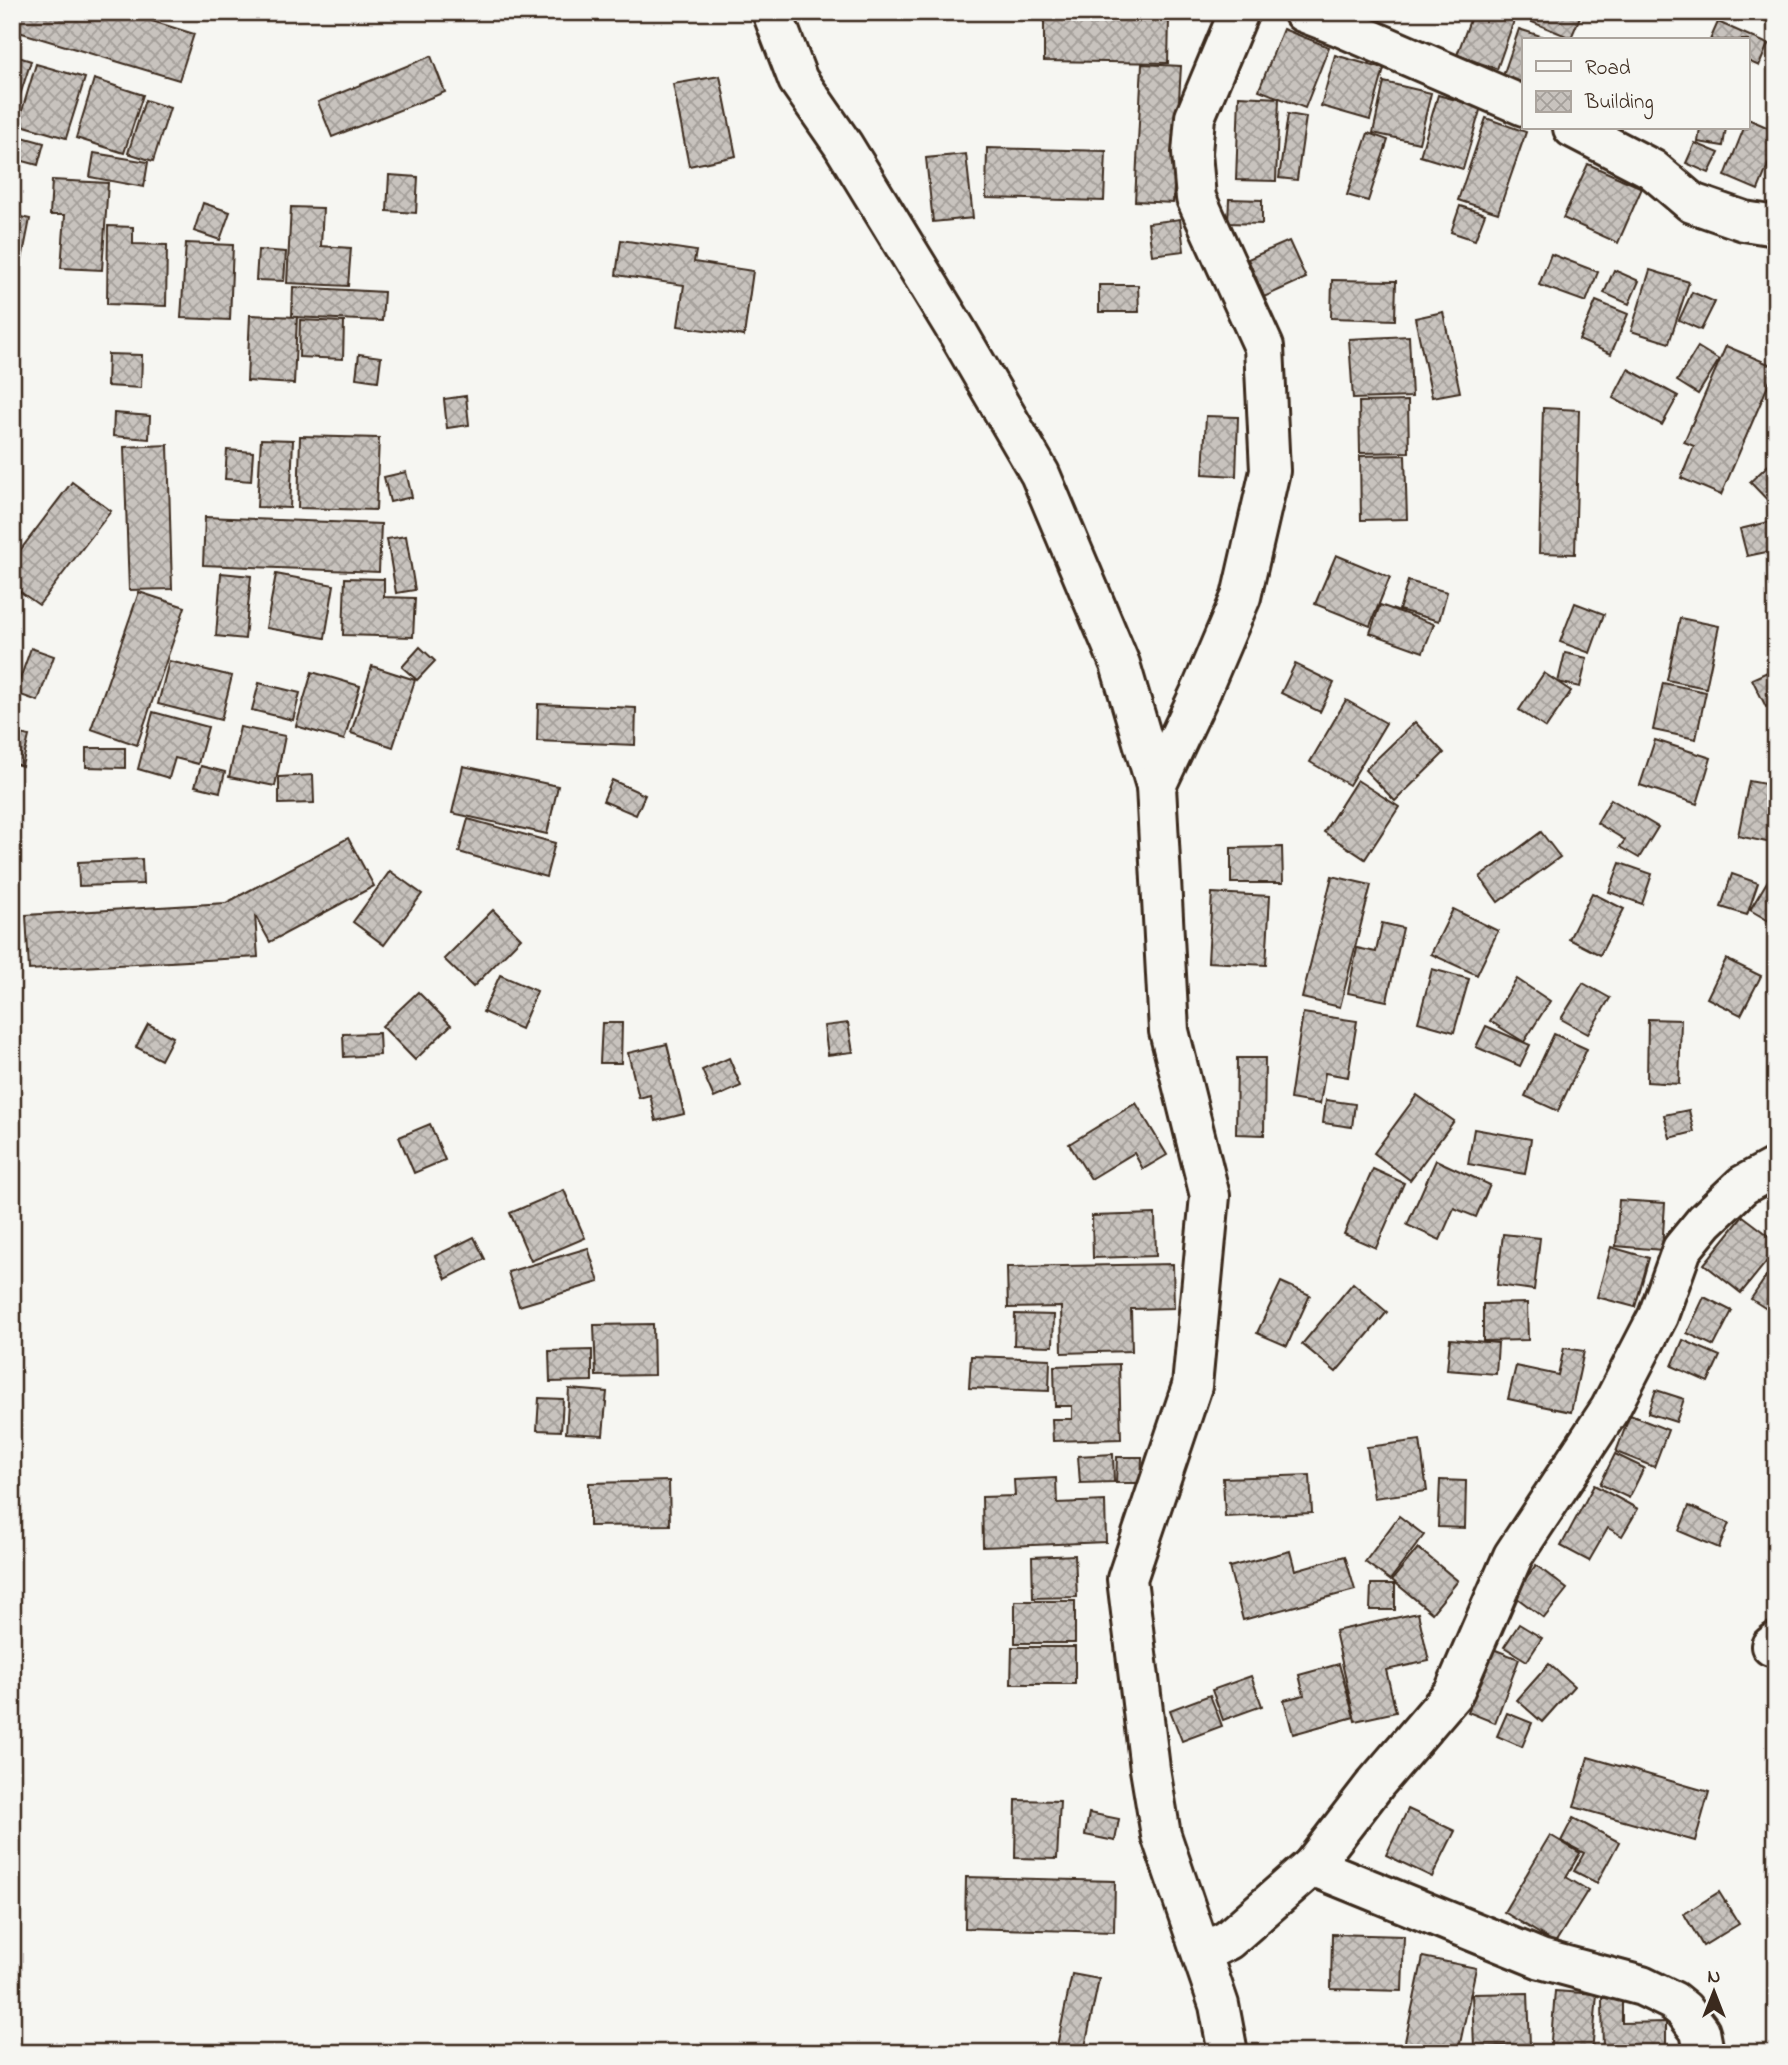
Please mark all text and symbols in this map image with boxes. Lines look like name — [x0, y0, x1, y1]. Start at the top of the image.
legend — [1522, 38, 1750, 130]
text: Road — [1585, 54, 1631, 84]
text: Building — [1584, 88, 1654, 120]
north arrow — [1680, 1956, 1750, 2026]
text: N — [1708, 1964, 1721, 1991]

